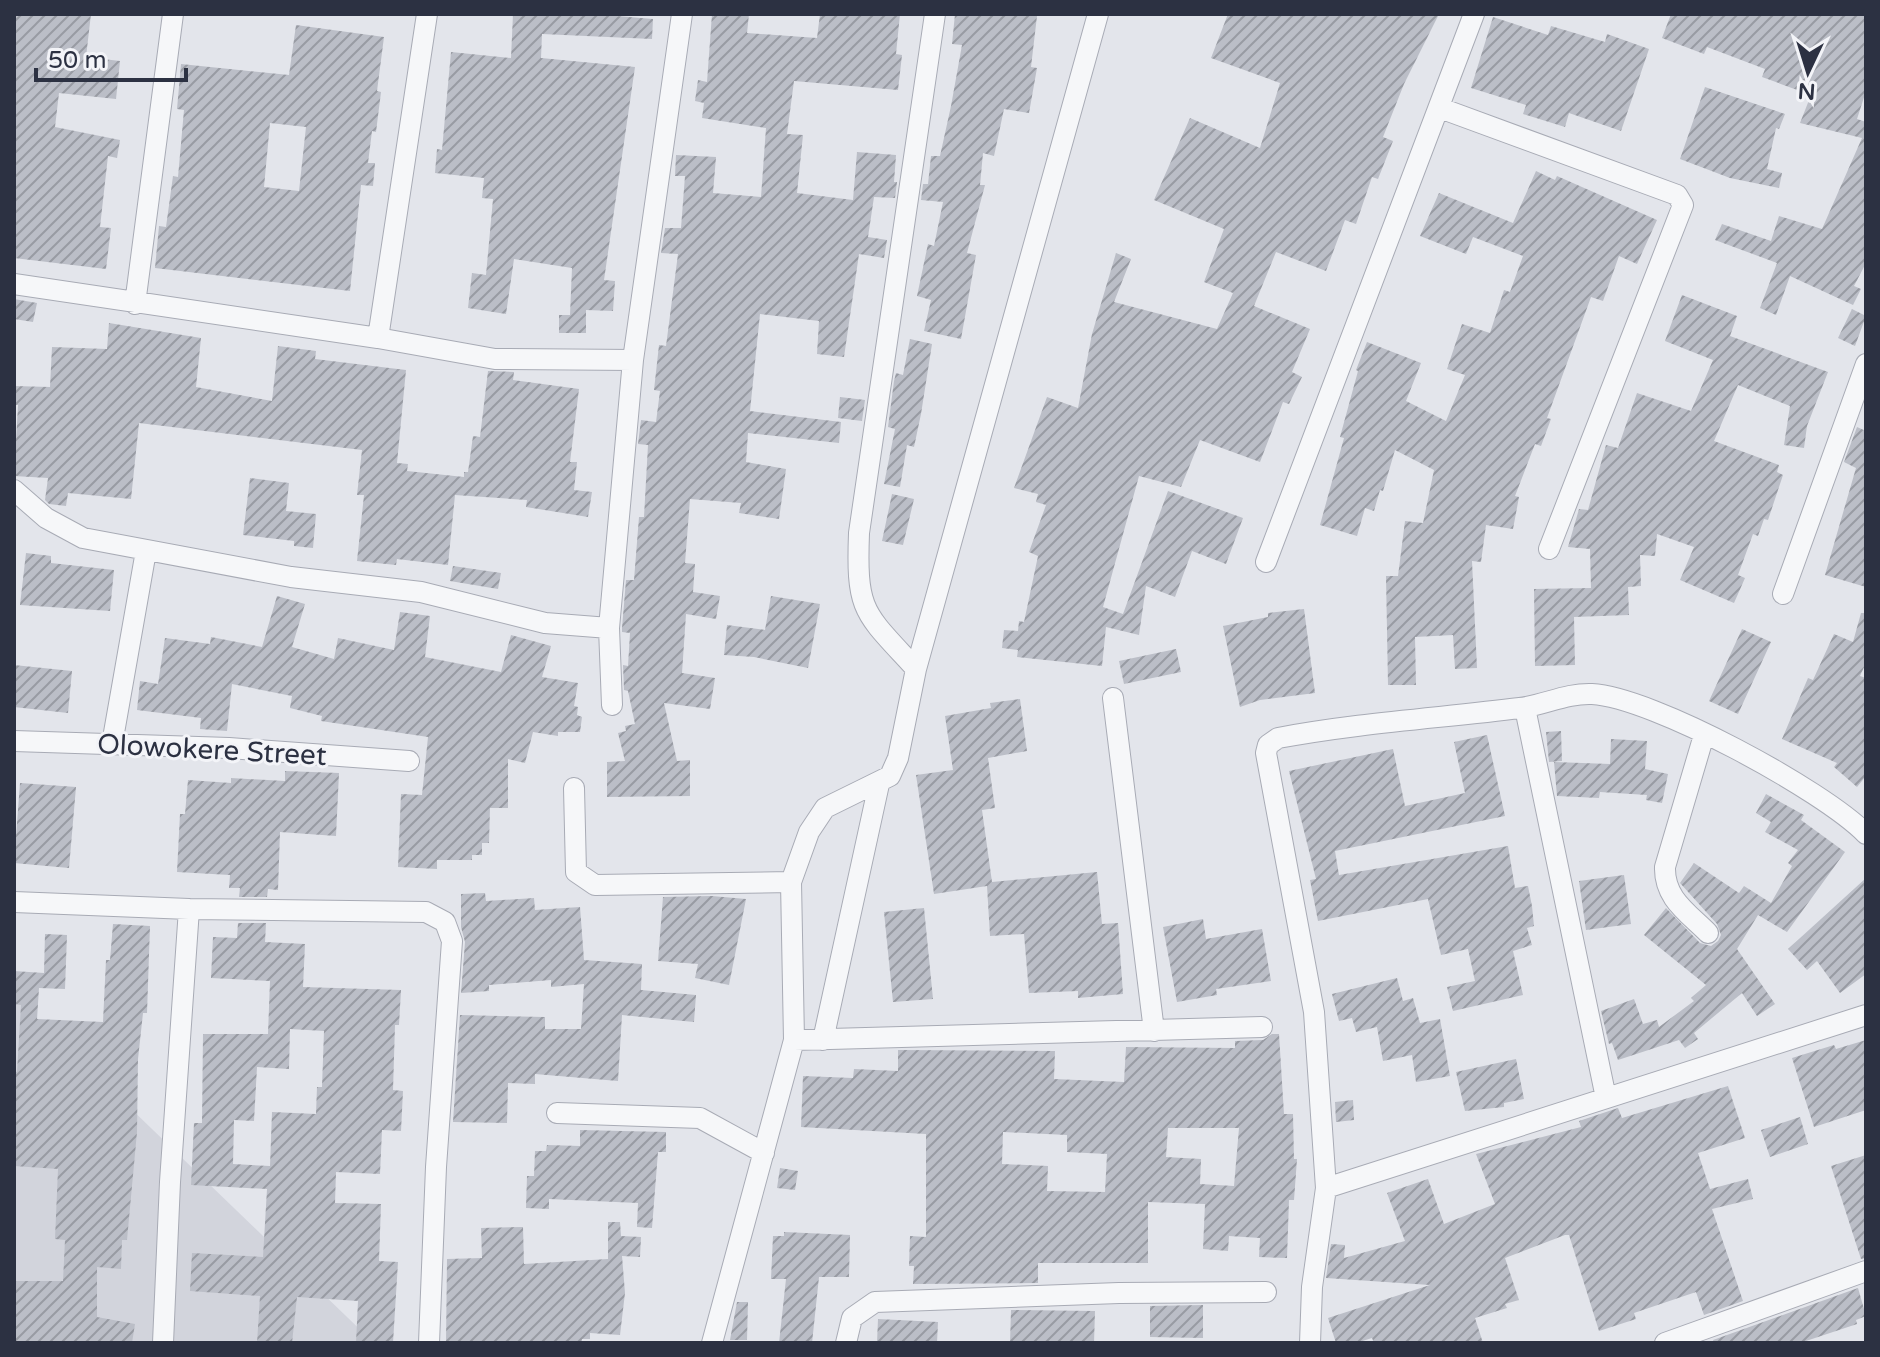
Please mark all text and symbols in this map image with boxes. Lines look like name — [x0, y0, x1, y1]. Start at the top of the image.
scale bar — [36, 32, 186, 82]
north arrow — [1768, 32, 1848, 112]
text: 50 m — [48, 46, 106, 75]
text: N — [1797, 77, 1816, 105]
street label: Olowokere Street — [96, 727, 328, 773]

